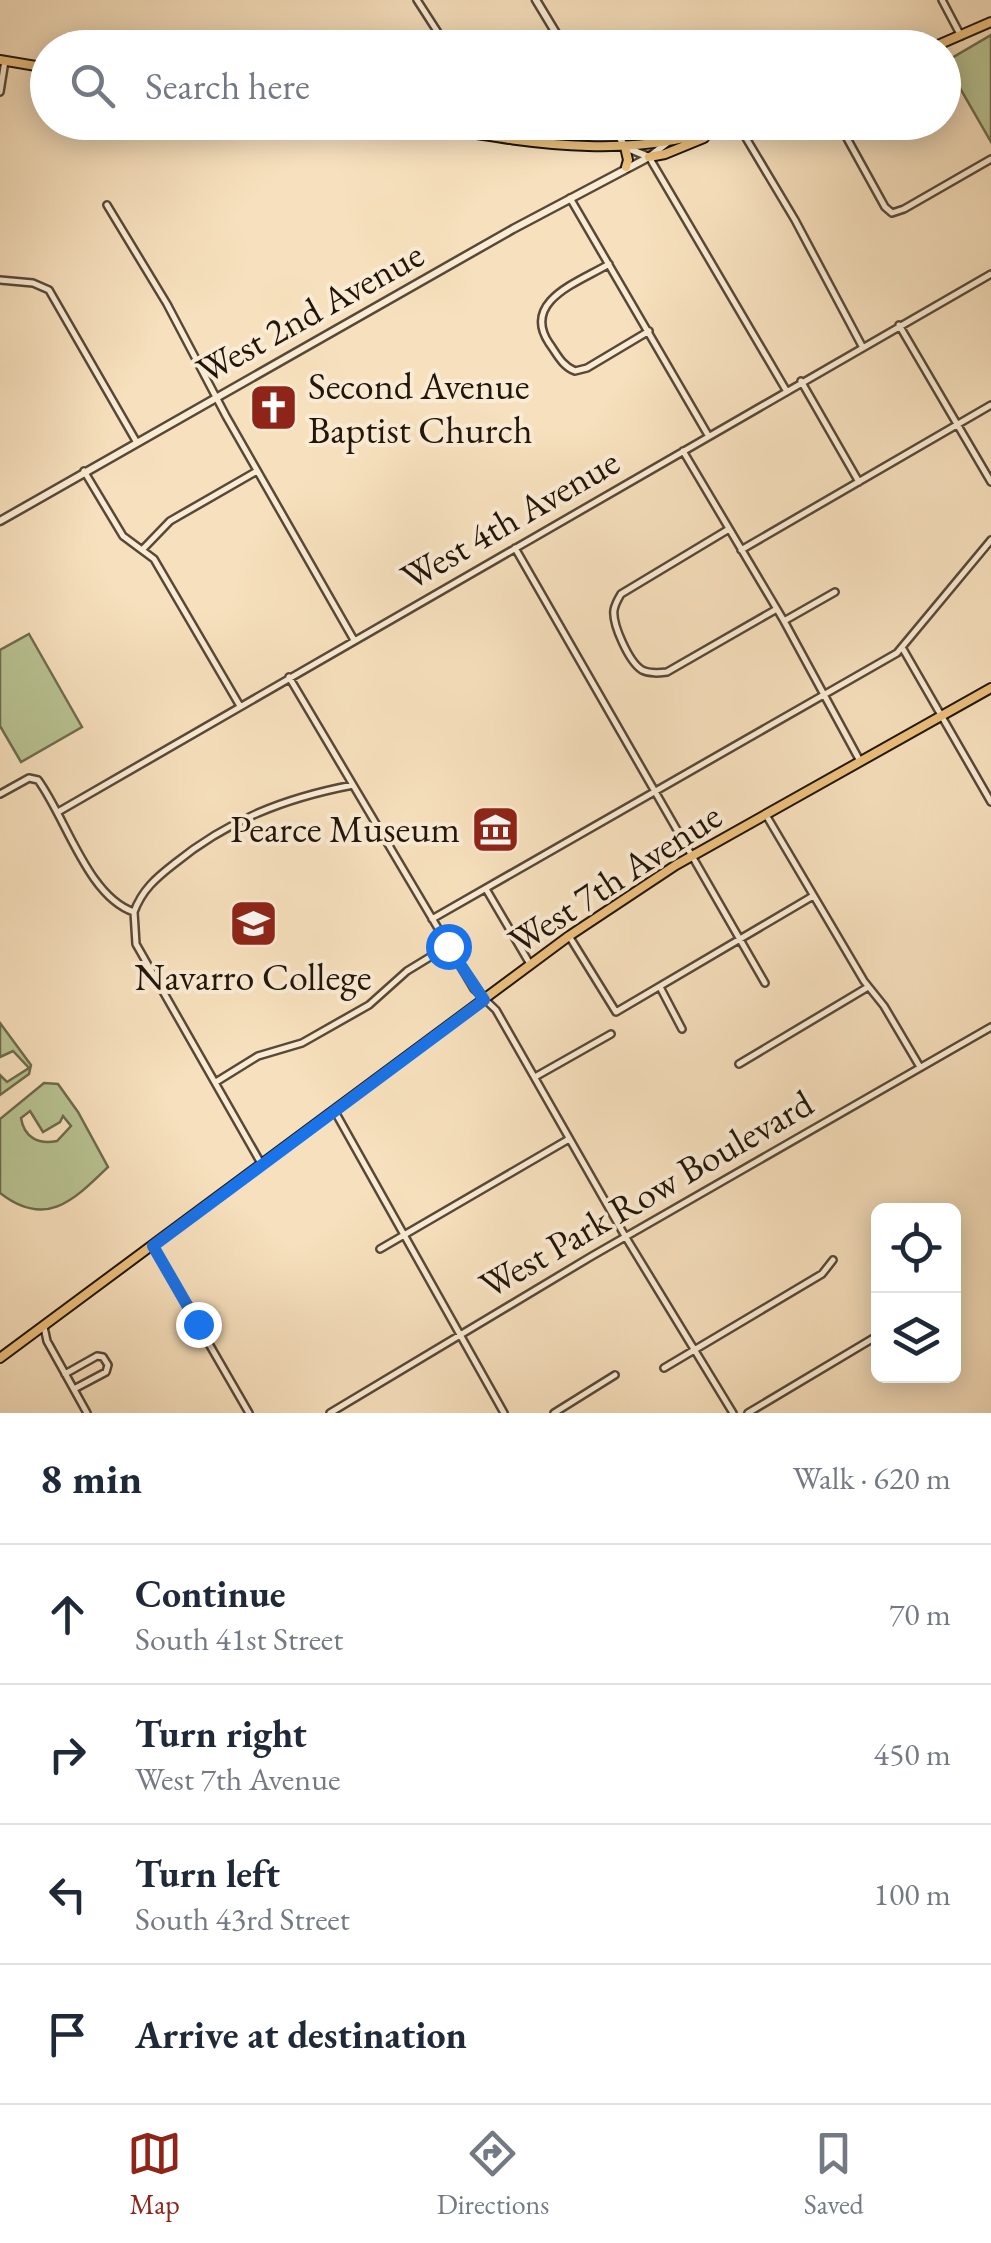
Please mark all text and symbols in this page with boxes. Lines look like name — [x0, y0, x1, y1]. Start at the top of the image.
search box — [30, 30, 961, 140]
icon: search — [65, 58, 120, 113]
text: Search here — [145, 61, 310, 110]
street label: West 2nd Avenue — [188, 229, 432, 394]
place label: Second Avenue Baptist Church — [308, 361, 533, 454]
church icon: Second Avenue Baptist Church — [247, 382, 299, 434]
street label: West 4th Avenue — [392, 436, 628, 601]
street label: West 7th Avenue — [499, 791, 730, 965]
museum icon: Pearce Museum — [469, 803, 521, 855]
place label: Pearce Museum — [230, 804, 460, 853]
school or university icon: Navarro College — [227, 897, 279, 949]
route start — [426, 924, 472, 970]
place label: Navarro College — [134, 952, 372, 1001]
street label: West Park Row Boulevard — [470, 1078, 822, 1309]
map controls — [871, 1203, 961, 1383]
button: locate — [871, 1203, 961, 1293]
button: layers — [871, 1293, 961, 1383]
route end — [176, 1302, 222, 1348]
text: 8 min — [40, 1451, 142, 1506]
text: Walk · 620 m — [793, 1457, 951, 1499]
text: Continue — [135, 1569, 286, 1618]
icon: ahead — [40, 1587, 95, 1642]
text: 70 m — [889, 1593, 951, 1635]
text: South 41st Street — [135, 1618, 343, 1660]
text: Turn right — [135, 1709, 307, 1758]
icon: right — [40, 1727, 95, 1782]
text: 450 m — [874, 1733, 951, 1775]
text: West 7th Avenue — [135, 1758, 341, 1800]
text: Turn left — [135, 1849, 280, 1898]
icon: left — [40, 1867, 95, 1922]
text: 100 m — [874, 1873, 951, 1915]
text: South 43rd Street — [135, 1898, 350, 1940]
icon: arrive — [40, 2007, 95, 2062]
text: Arrive at destination — [135, 2010, 467, 2059]
tab: Map — [127, 2126, 182, 2222]
tab: Directions — [437, 2126, 549, 2222]
tab: Saved — [804, 2126, 864, 2222]

